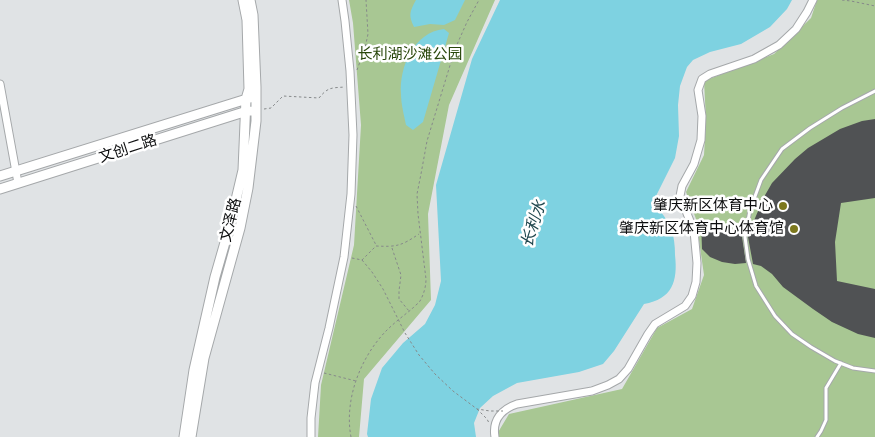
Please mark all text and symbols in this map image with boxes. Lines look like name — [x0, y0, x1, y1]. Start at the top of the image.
park label: 长利湖沙滩公园 — [358, 46, 462, 64]
street label: 文创二路 — [97, 131, 159, 167]
street label: 文泽路 — [217, 196, 245, 244]
place label: 肇庆新区体育中心 — [653, 197, 773, 215]
water label: 长利水 — [517, 198, 551, 250]
marker: 肇庆新区体育中心 — [777, 200, 789, 212]
place label: 肇庆新区体育中心体育馆 — [619, 220, 784, 238]
marker: 肇庆新区体育中心体育馆 — [788, 223, 800, 235]

